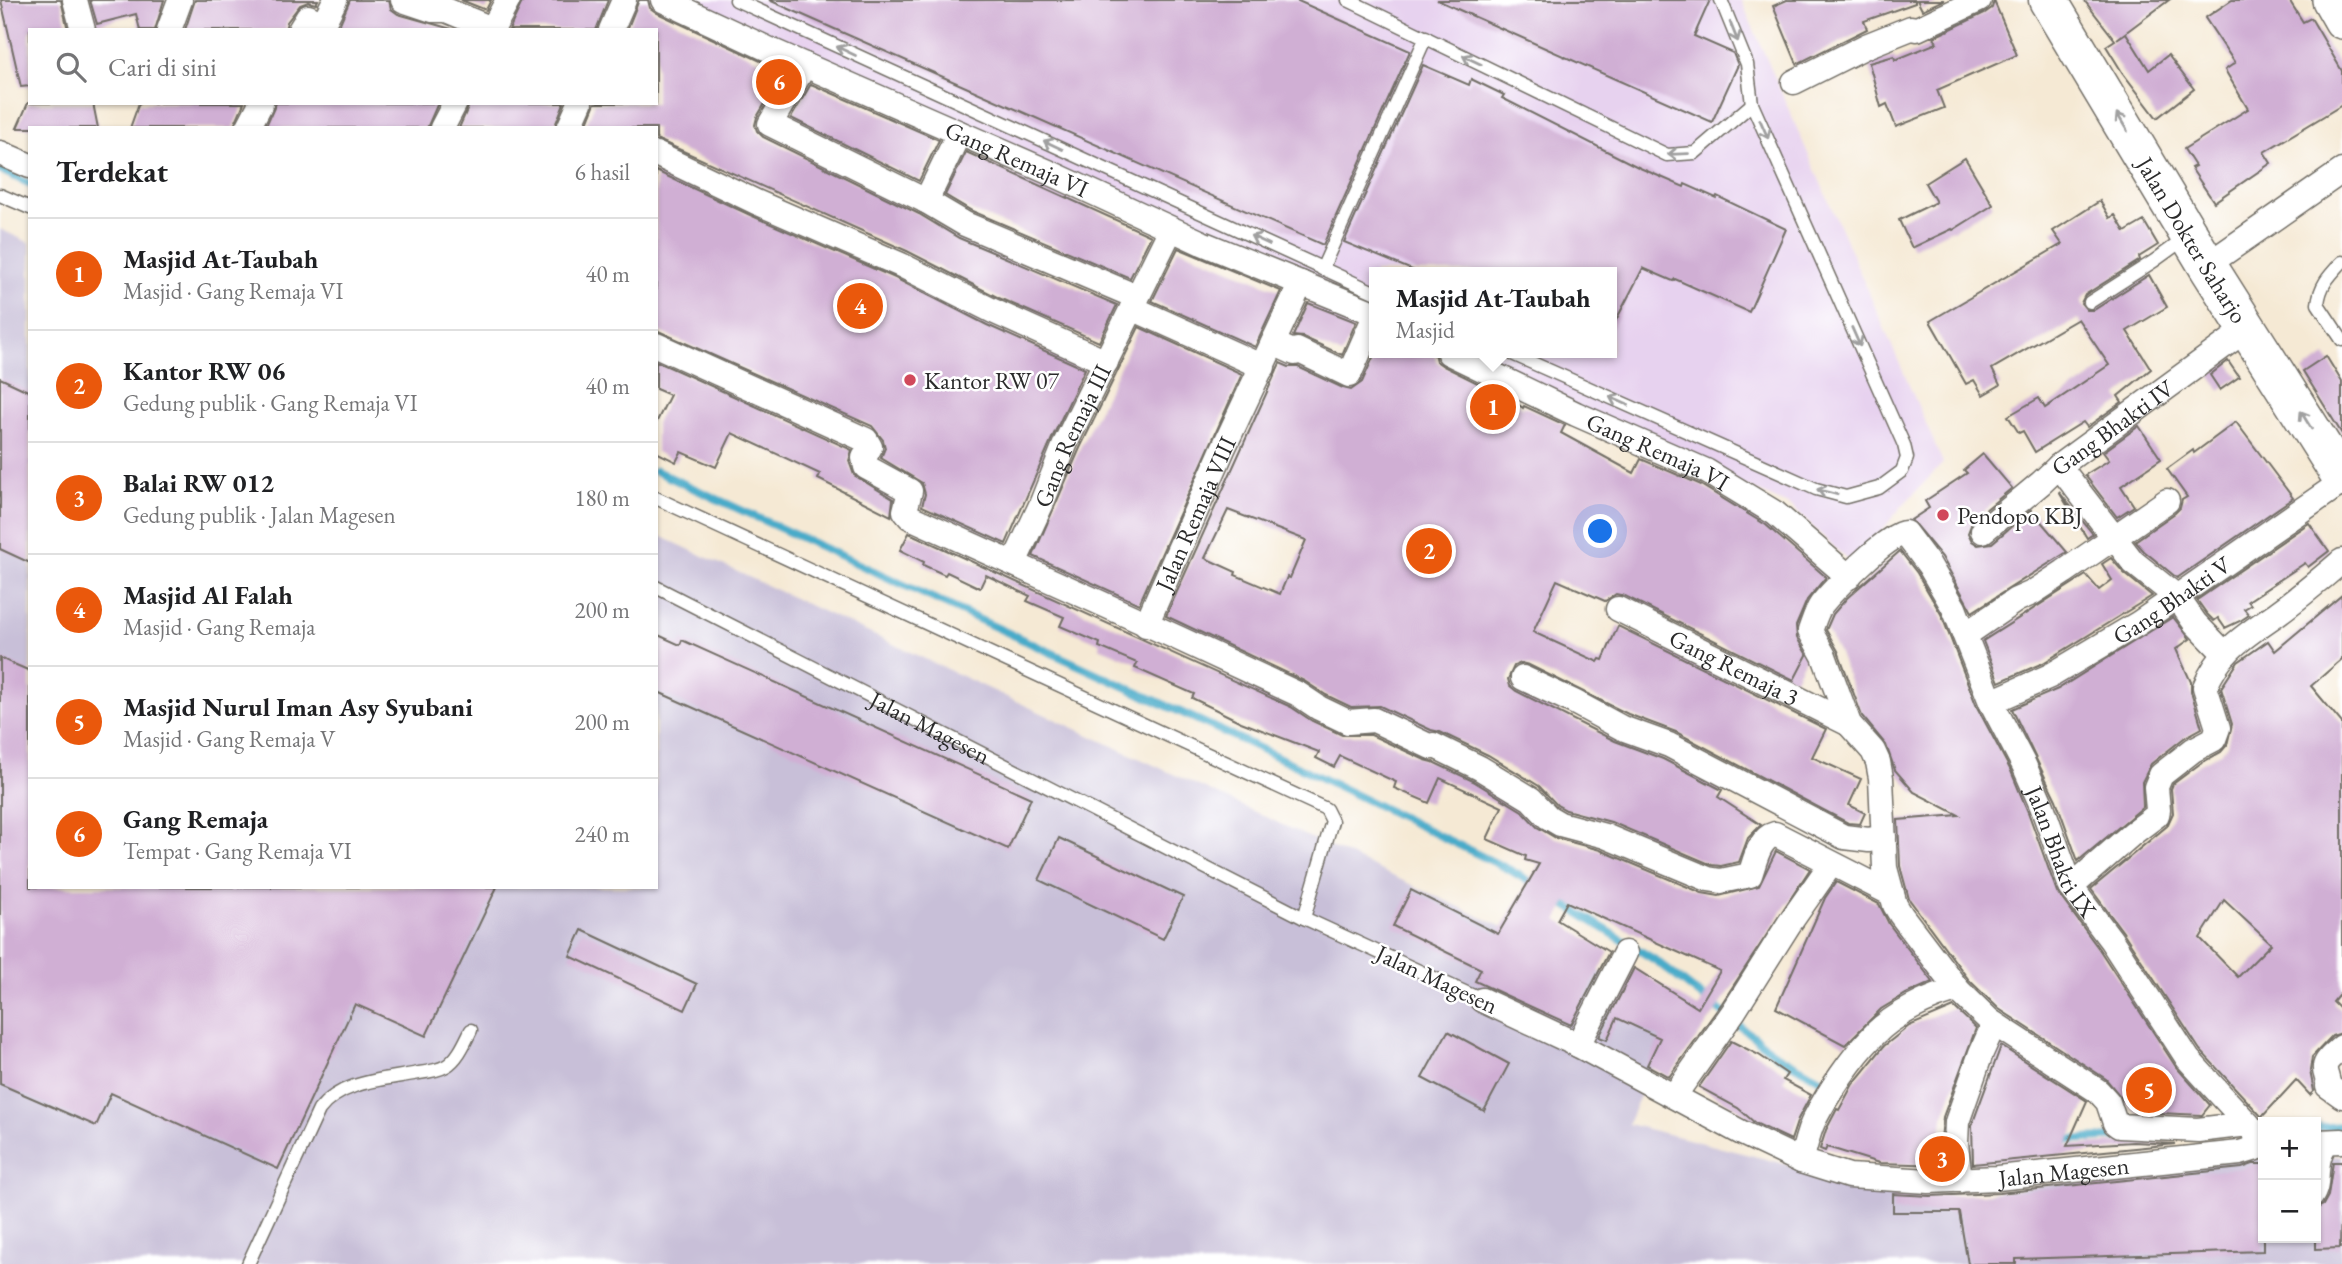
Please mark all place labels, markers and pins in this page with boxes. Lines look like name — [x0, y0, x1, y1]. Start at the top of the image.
pin: 6 — [756, 56, 802, 108]
pin: 4 — [837, 280, 883, 332]
place label: Kantor RW 07 — [924, 365, 1059, 396]
marker: Kantor RW 07 — [902, 372, 918, 388]
pin: 1 — [1470, 381, 1516, 433]
place label: Pendopo KBJ — [1957, 500, 2083, 531]
marker: Pendopo KBJ — [1935, 507, 1951, 523]
pin: 2 — [1406, 525, 1452, 577]
pin: 5 — [2126, 1064, 2172, 1116]
pin: 3 — [1919, 1133, 1965, 1185]

